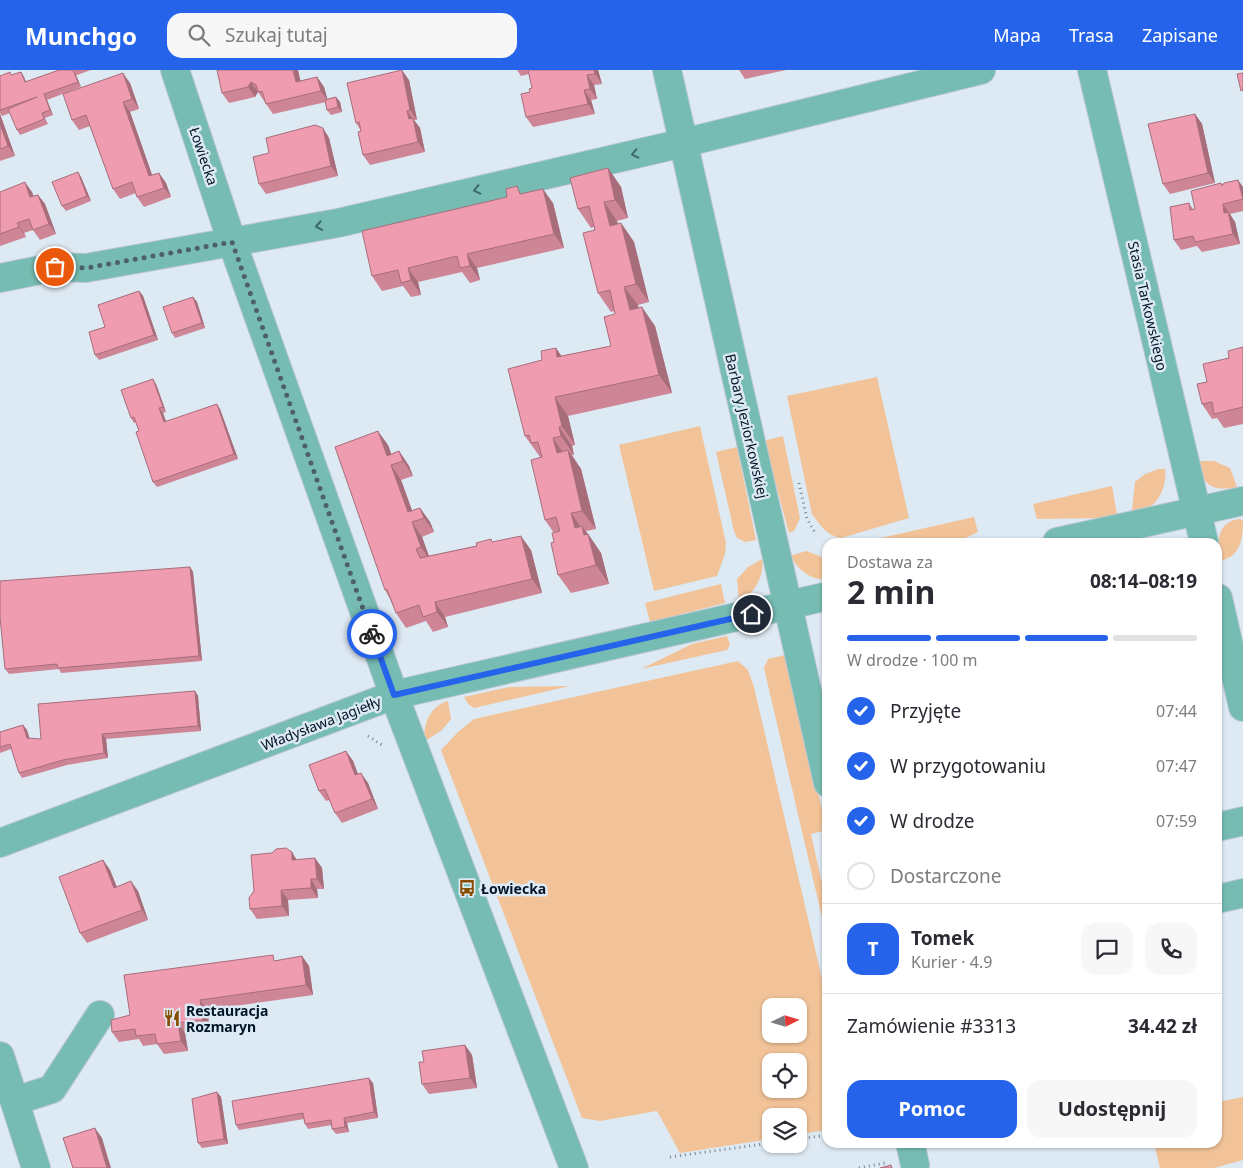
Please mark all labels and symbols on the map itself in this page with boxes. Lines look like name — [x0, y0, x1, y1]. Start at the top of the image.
street label: Łowiecka — [185, 124, 223, 188]
one-way arrow — [631, 148, 640, 159]
one-way arrow — [473, 184, 482, 195]
one-way arrow — [314, 221, 323, 231]
street label: Stasia Tarkowskiego — [1124, 239, 1172, 373]
pin — [34, 246, 76, 288]
street label: Barbary Jeziorkowskiej — [721, 352, 773, 500]
pin — [731, 593, 773, 635]
courier — [347, 609, 397, 659]
street label: Władysława Jagiełły — [258, 691, 385, 755]
bus stop icon: Łowiecka — [457, 878, 477, 898]
place label: Łowiecka — [481, 879, 546, 898]
north arrow — [762, 998, 808, 1042]
place label: Restauracja Rozmaryn — [186, 1001, 268, 1036]
restaurant icon: Restauracja Rozmaryn — [162, 1008, 182, 1028]

